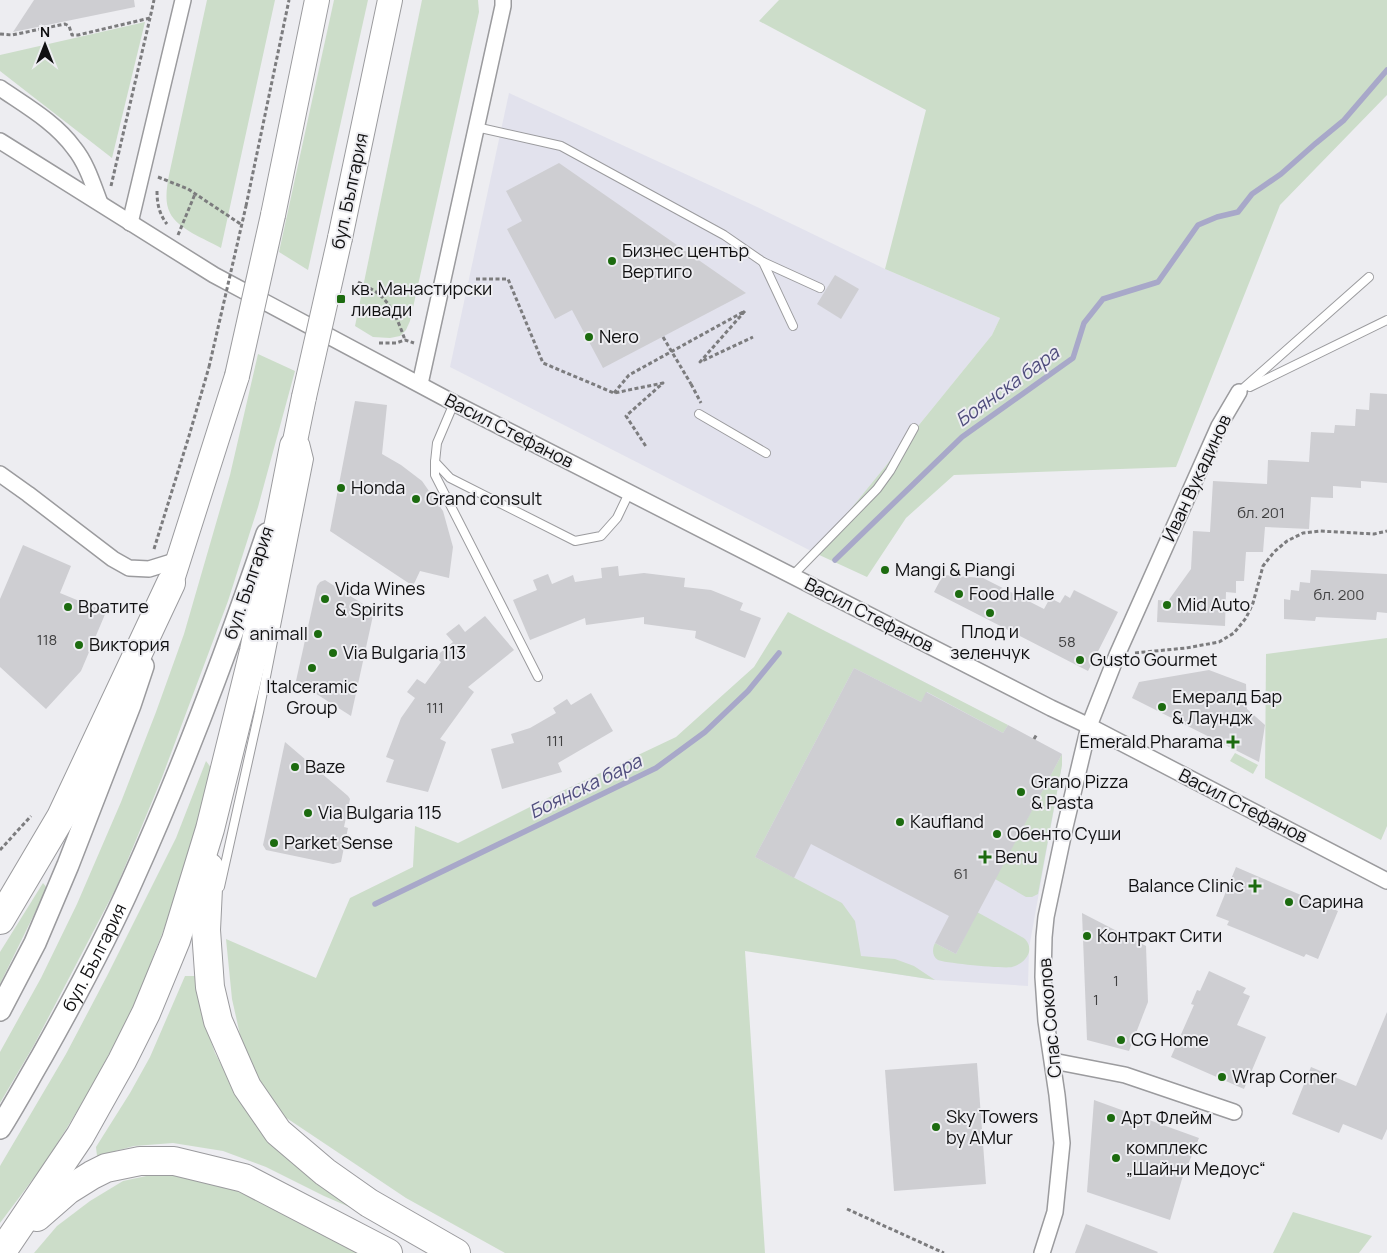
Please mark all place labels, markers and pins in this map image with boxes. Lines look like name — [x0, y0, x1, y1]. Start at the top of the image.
place label: Бизнес център Вертиго — [622, 238, 749, 283]
marker: Бизнес център Вертиго — [606, 255, 618, 267]
place label: кв. Манастирски ливади — [351, 276, 492, 321]
marker: кв. Манастирски ливади — [335, 293, 347, 305]
place label: Nero — [599, 324, 639, 348]
marker: Nero — [583, 331, 595, 343]
place label: Honda — [351, 475, 405, 499]
marker: Honda — [335, 482, 347, 494]
place label: Grand consult — [426, 486, 542, 510]
marker: Grand consult — [410, 493, 422, 505]
place label: Mangi & Piangi — [895, 557, 1015, 581]
marker: Mangi & Piangi — [879, 564, 891, 576]
place label: Vida Wines & Spirits — [335, 576, 425, 621]
place label: Food Halle — [969, 581, 1055, 605]
marker: Food Halle — [953, 588, 965, 600]
place label: Mid Auto — [1177, 592, 1250, 616]
marker: Vida Wines & Spirits — [319, 593, 331, 605]
place label: Вратите — [78, 594, 149, 618]
marker: Mid Auto — [1161, 599, 1173, 611]
marker: Вратите — [62, 601, 74, 613]
marker: Плод и зеленчук — [984, 607, 996, 619]
place label: Плод и зеленчук — [950, 619, 1031, 664]
place label: animall — [249, 621, 308, 645]
marker: animall — [312, 628, 324, 640]
place label: Виктория — [89, 632, 170, 656]
marker: Виктория — [73, 639, 85, 651]
place label: Via Bulgaria 113 — [343, 640, 466, 664]
marker: Via Bulgaria 113 — [327, 647, 339, 659]
place label: Gusto Gourmet — [1090, 647, 1217, 671]
marker: Gusto Gourmet — [1074, 654, 1086, 666]
marker: Italceramic Group — [306, 662, 318, 674]
place label: Italceramic Group — [266, 674, 358, 719]
place label: Емералд Бар & Лаундж — [1172, 684, 1282, 729]
marker: Емералд Бар & Лаундж — [1156, 701, 1168, 713]
place label: Emerald Pharama — [1079, 729, 1223, 753]
marker: Emerald Pharama — [1227, 736, 1239, 748]
place label: Baze — [305, 754, 345, 778]
marker: Baze — [289, 761, 301, 773]
place label: Grano Pizza & Pasta — [1031, 769, 1128, 814]
marker: Grano Pizza & Pasta — [1015, 786, 1027, 798]
place label: Via Bulgaria 115 — [318, 800, 442, 824]
marker: Via Bulgaria 115 — [302, 807, 314, 819]
place label: Kaufland — [910, 809, 984, 833]
marker: Kaufland — [894, 816, 906, 828]
place label: Обенто Суши — [1007, 821, 1121, 845]
marker: Обенто Суши — [991, 828, 1003, 840]
place label: Parket Sense — [284, 830, 393, 854]
marker: Parket Sense — [268, 837, 280, 849]
place label: Benu — [995, 844, 1038, 868]
marker: Benu — [979, 851, 991, 863]
place label: Balance Clinic — [1128, 873, 1244, 897]
marker: Balance Clinic — [1248, 879, 1262, 893]
place label: Сарина — [1299, 889, 1363, 913]
marker: Сарина — [1283, 896, 1295, 908]
place label: Контракт Сити — [1097, 923, 1222, 947]
marker: Контракт Сити — [1081, 930, 1093, 942]
place label: CG Home — [1131, 1027, 1209, 1051]
marker: CG Home — [1115, 1034, 1127, 1046]
place label: Wrap Corner — [1232, 1064, 1337, 1088]
marker: Wrap Corner — [1216, 1071, 1228, 1083]
place label: Sky Towers by AMur — [946, 1104, 1038, 1149]
place label: Арт Флейм — [1121, 1105, 1212, 1129]
marker: Арт Флейм — [1105, 1112, 1117, 1124]
marker: Sky Towers by AMur — [930, 1121, 942, 1133]
place label: комплекс „Шайни Медоус“ — [1126, 1135, 1266, 1180]
marker: комплекс „Шайни Медоус“ — [1110, 1152, 1122, 1164]

